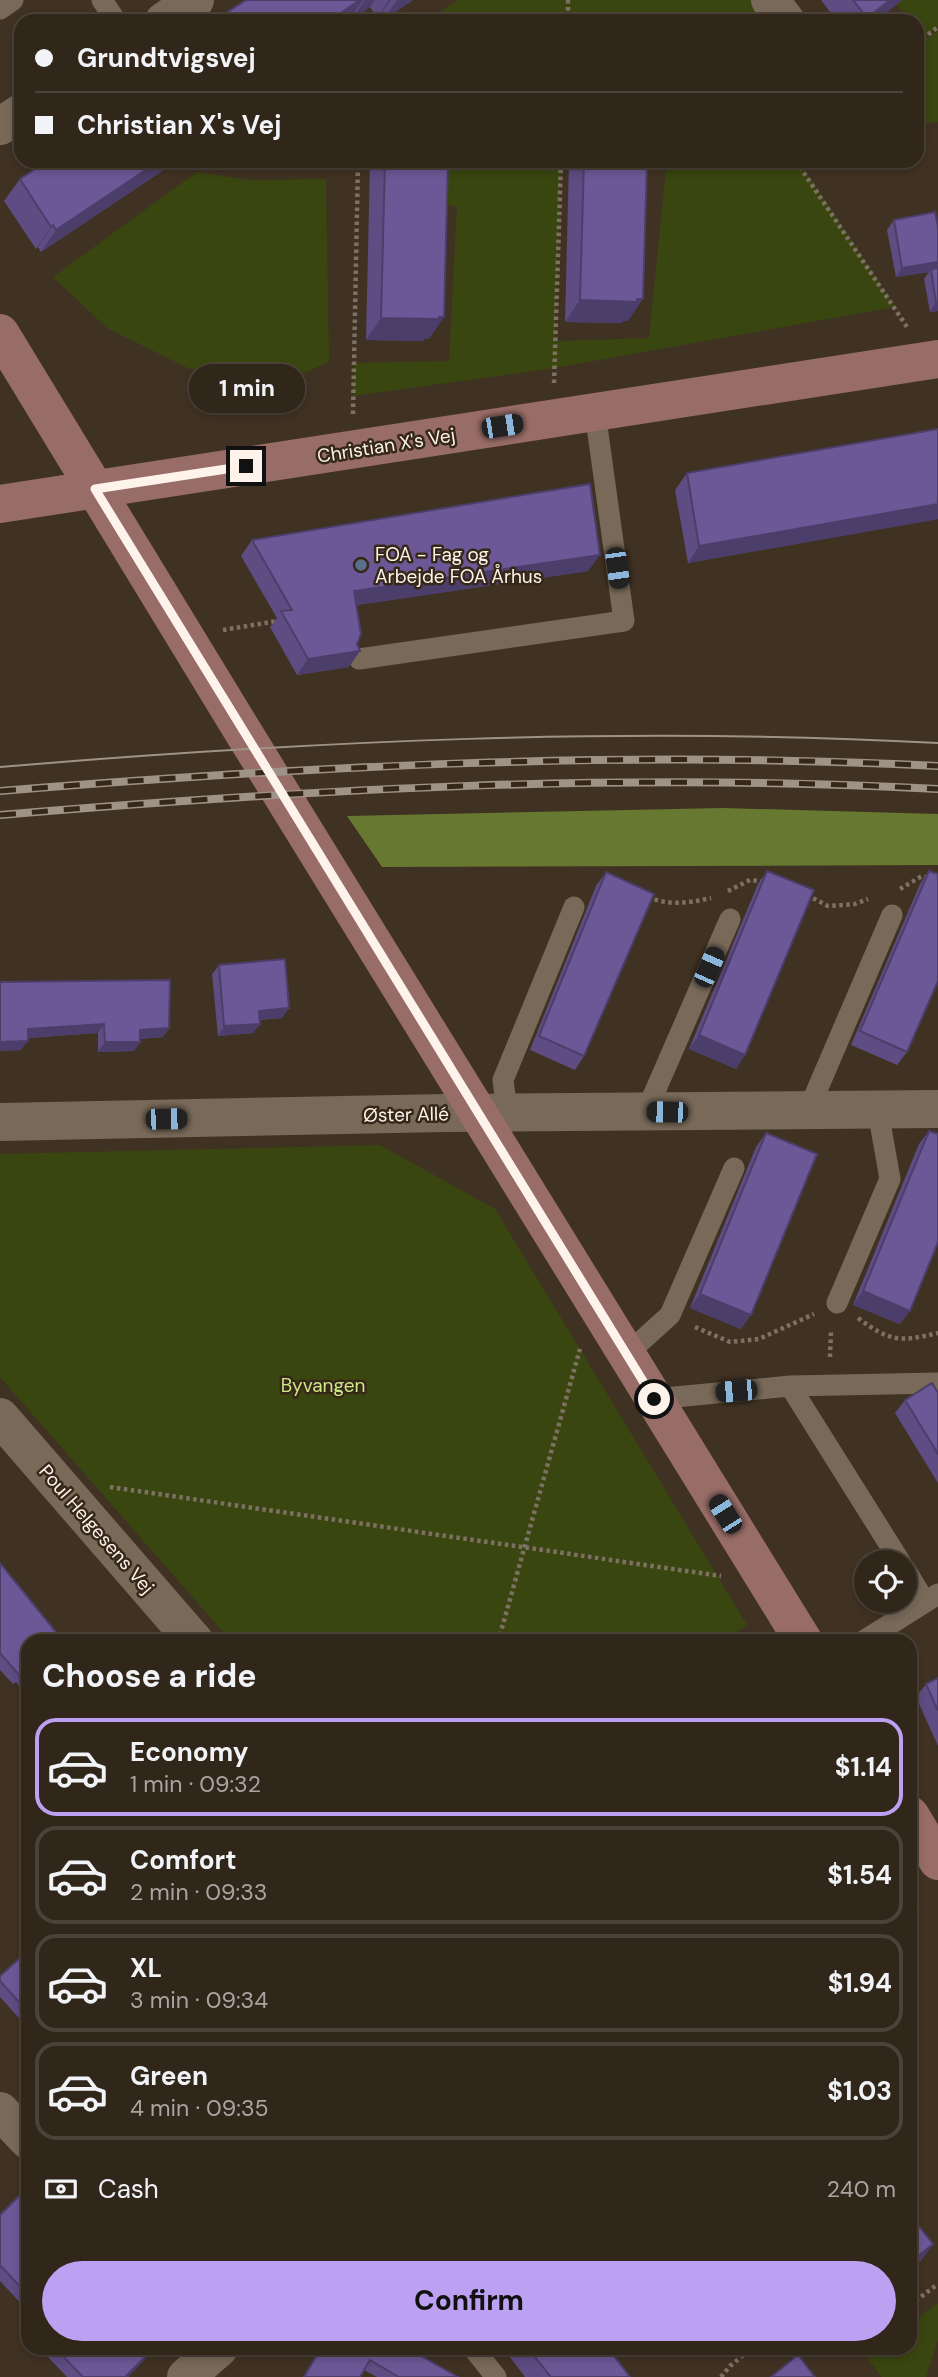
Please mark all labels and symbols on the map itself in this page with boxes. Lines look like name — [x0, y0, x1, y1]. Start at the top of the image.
callout: 1 min — [188, 364, 304, 414]
car — [480, 412, 525, 440]
street label: Christian X's Vej — [315, 422, 457, 469]
route end — [230, 450, 262, 482]
place label: FOA - Fag og Arbejde FOA Århus — [375, 542, 542, 589]
car — [604, 546, 631, 590]
marker: FOA - Fag og Arbejde FOA Århus — [353, 557, 369, 573]
car — [691, 944, 728, 990]
street label: Øster Allé — [363, 1101, 449, 1128]
car — [646, 1101, 689, 1123]
car — [145, 1108, 188, 1130]
park label: Byvangen — [281, 1373, 365, 1398]
car — [715, 1379, 758, 1403]
route start — [638, 1383, 670, 1415]
street label: Poul Helgesens Vej — [34, 1459, 160, 1599]
car — [705, 1491, 746, 1537]

